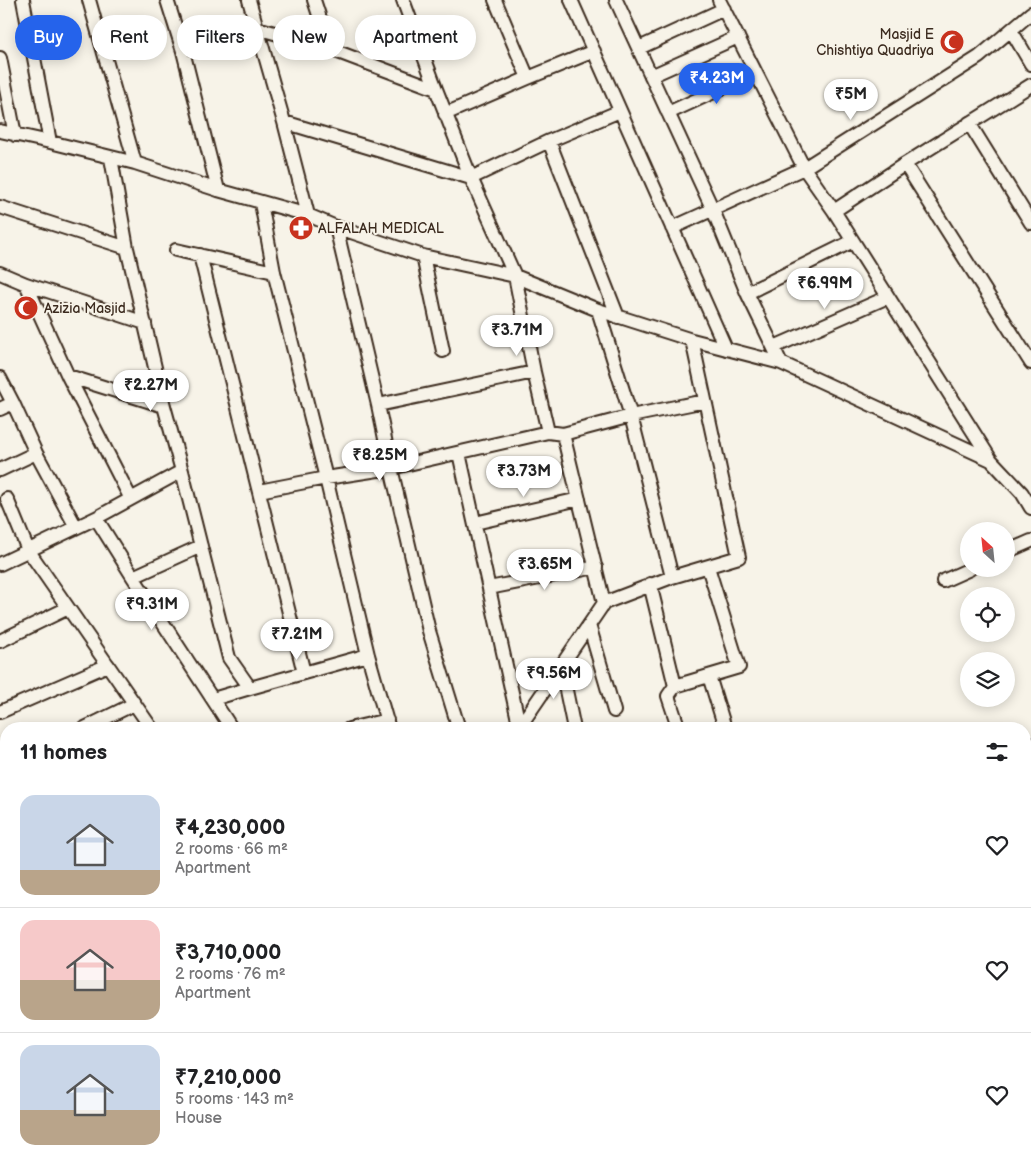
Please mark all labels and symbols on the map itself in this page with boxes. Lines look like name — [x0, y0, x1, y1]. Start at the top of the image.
place label: Masjid E Chishtiya Quadriya — [816, 26, 934, 59]
mosque icon: Masjid E Chishtiya Quadriya — [939, 29, 965, 55]
pin: ₹4.23M — [676, 62, 758, 105]
pin: ₹5M — [827, 78, 875, 121]
pharmacy icon: ALFALAH MEDICAL — [288, 215, 314, 241]
place label: ALFALAH MEDICAL — [318, 220, 444, 237]
pin: ₹6.99M — [784, 268, 866, 310]
mosque icon: Azizia Masjid — [13, 295, 39, 321]
place label: Azizia Masjid — [44, 300, 126, 317]
pin: ₹3.71M — [476, 314, 558, 357]
pin: ₹2.27M — [110, 370, 192, 412]
pin: ₹8.25M — [339, 440, 421, 482]
pin: ₹3.73M — [483, 456, 565, 498]
north arrow — [960, 522, 1015, 578]
pin: ₹3.65M — [504, 548, 586, 591]
pin: ₹9.31M — [111, 588, 193, 631]
pin: ₹7.21M — [256, 618, 338, 661]
pin: ₹9.56M — [513, 658, 595, 700]

